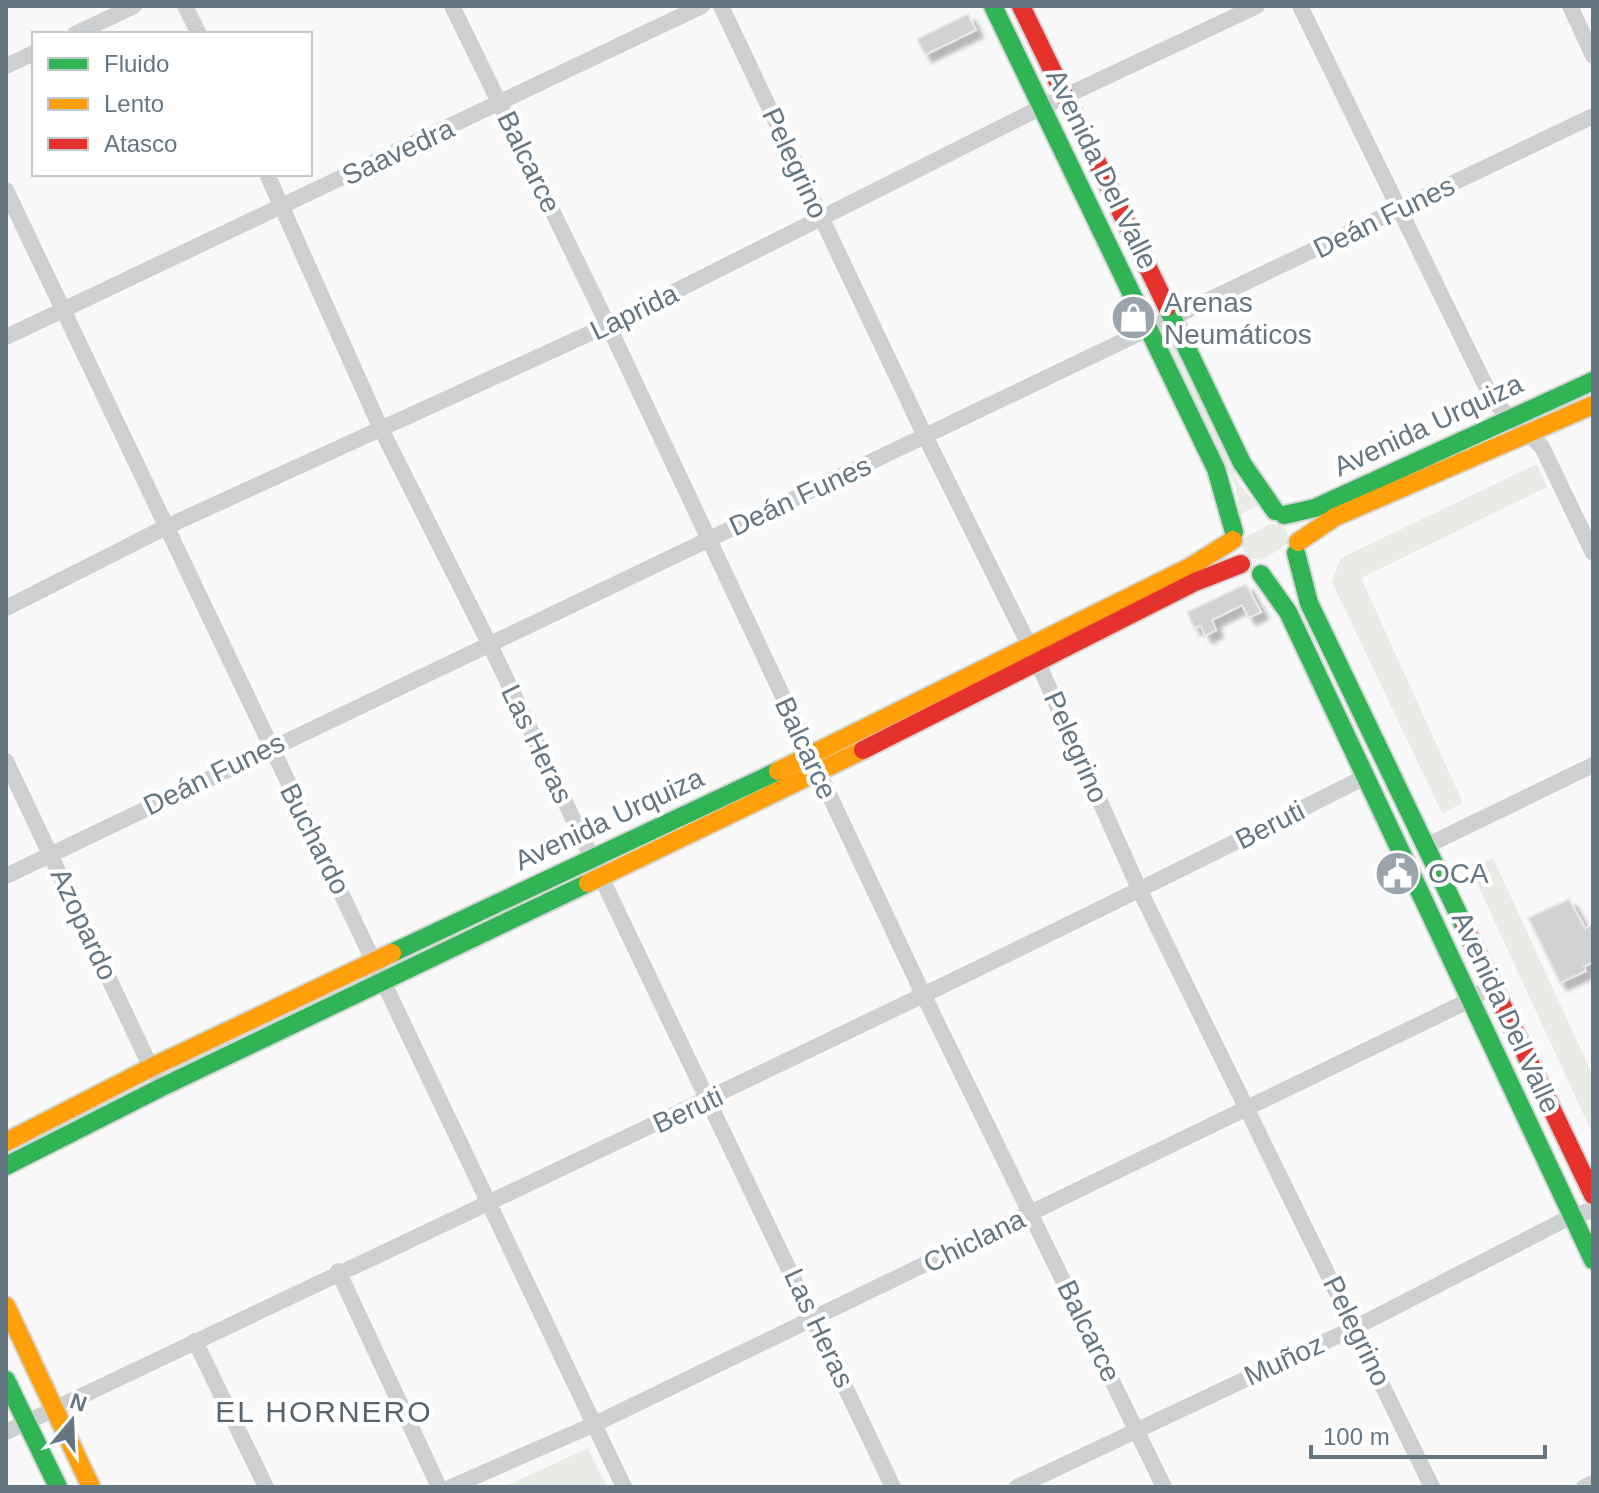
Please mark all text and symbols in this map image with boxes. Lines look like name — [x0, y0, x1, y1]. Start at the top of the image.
legend — [32, 32, 312, 176]
text: Fluido — [104, 50, 169, 77]
street label: Avenida Del Valle — [1040, 64, 1164, 274]
text: Lento — [104, 90, 164, 117]
street label: Pelegrino — [756, 103, 834, 223]
street label: Balcarce — [491, 106, 567, 218]
street label: Saavedra — [337, 112, 459, 191]
text: Atasco — [104, 130, 177, 157]
street label: Deán Funes — [1309, 170, 1459, 264]
street label: Laprida — [585, 277, 683, 346]
place label: Arenas Neumáticos — [1164, 287, 1312, 350]
shop icon: Arenas Neumáticos — [1109, 294, 1157, 342]
street label: Avenida Urquiza — [1329, 367, 1528, 482]
street label: Deán Funes — [724, 450, 876, 542]
street label: Las Heras — [495, 680, 579, 808]
street label: Pelegrino — [1038, 687, 1114, 807]
street label: Balcarce — [769, 692, 843, 804]
street label: Deán Funes — [139, 727, 289, 821]
street label: Avenida Urquiza — [510, 761, 709, 876]
street label: Buchardo — [274, 779, 356, 899]
street label: Beruti — [1230, 795, 1310, 855]
public building icon: OCA — [1373, 849, 1421, 897]
place label: OCA — [1428, 858, 1489, 889]
street label: Azopardo — [45, 863, 123, 985]
street label: Avenida Del Valle — [1446, 906, 1566, 1118]
street label: Beruti — [648, 1080, 728, 1140]
street label: Chiclana — [918, 1203, 1030, 1279]
street label: Las Heras — [778, 1264, 860, 1392]
street label: Pelegrino — [1317, 1271, 1397, 1391]
street label: Balcarce — [1051, 1275, 1127, 1387]
street label: Muñoz — [1239, 1328, 1329, 1392]
north arrow — [32, 1381, 112, 1461]
text: N — [67, 1388, 90, 1417]
district label: EL HORNERO — [215, 1395, 433, 1428]
scale bar — [1311, 1409, 1545, 1459]
text: 100 m — [1323, 1423, 1390, 1450]

